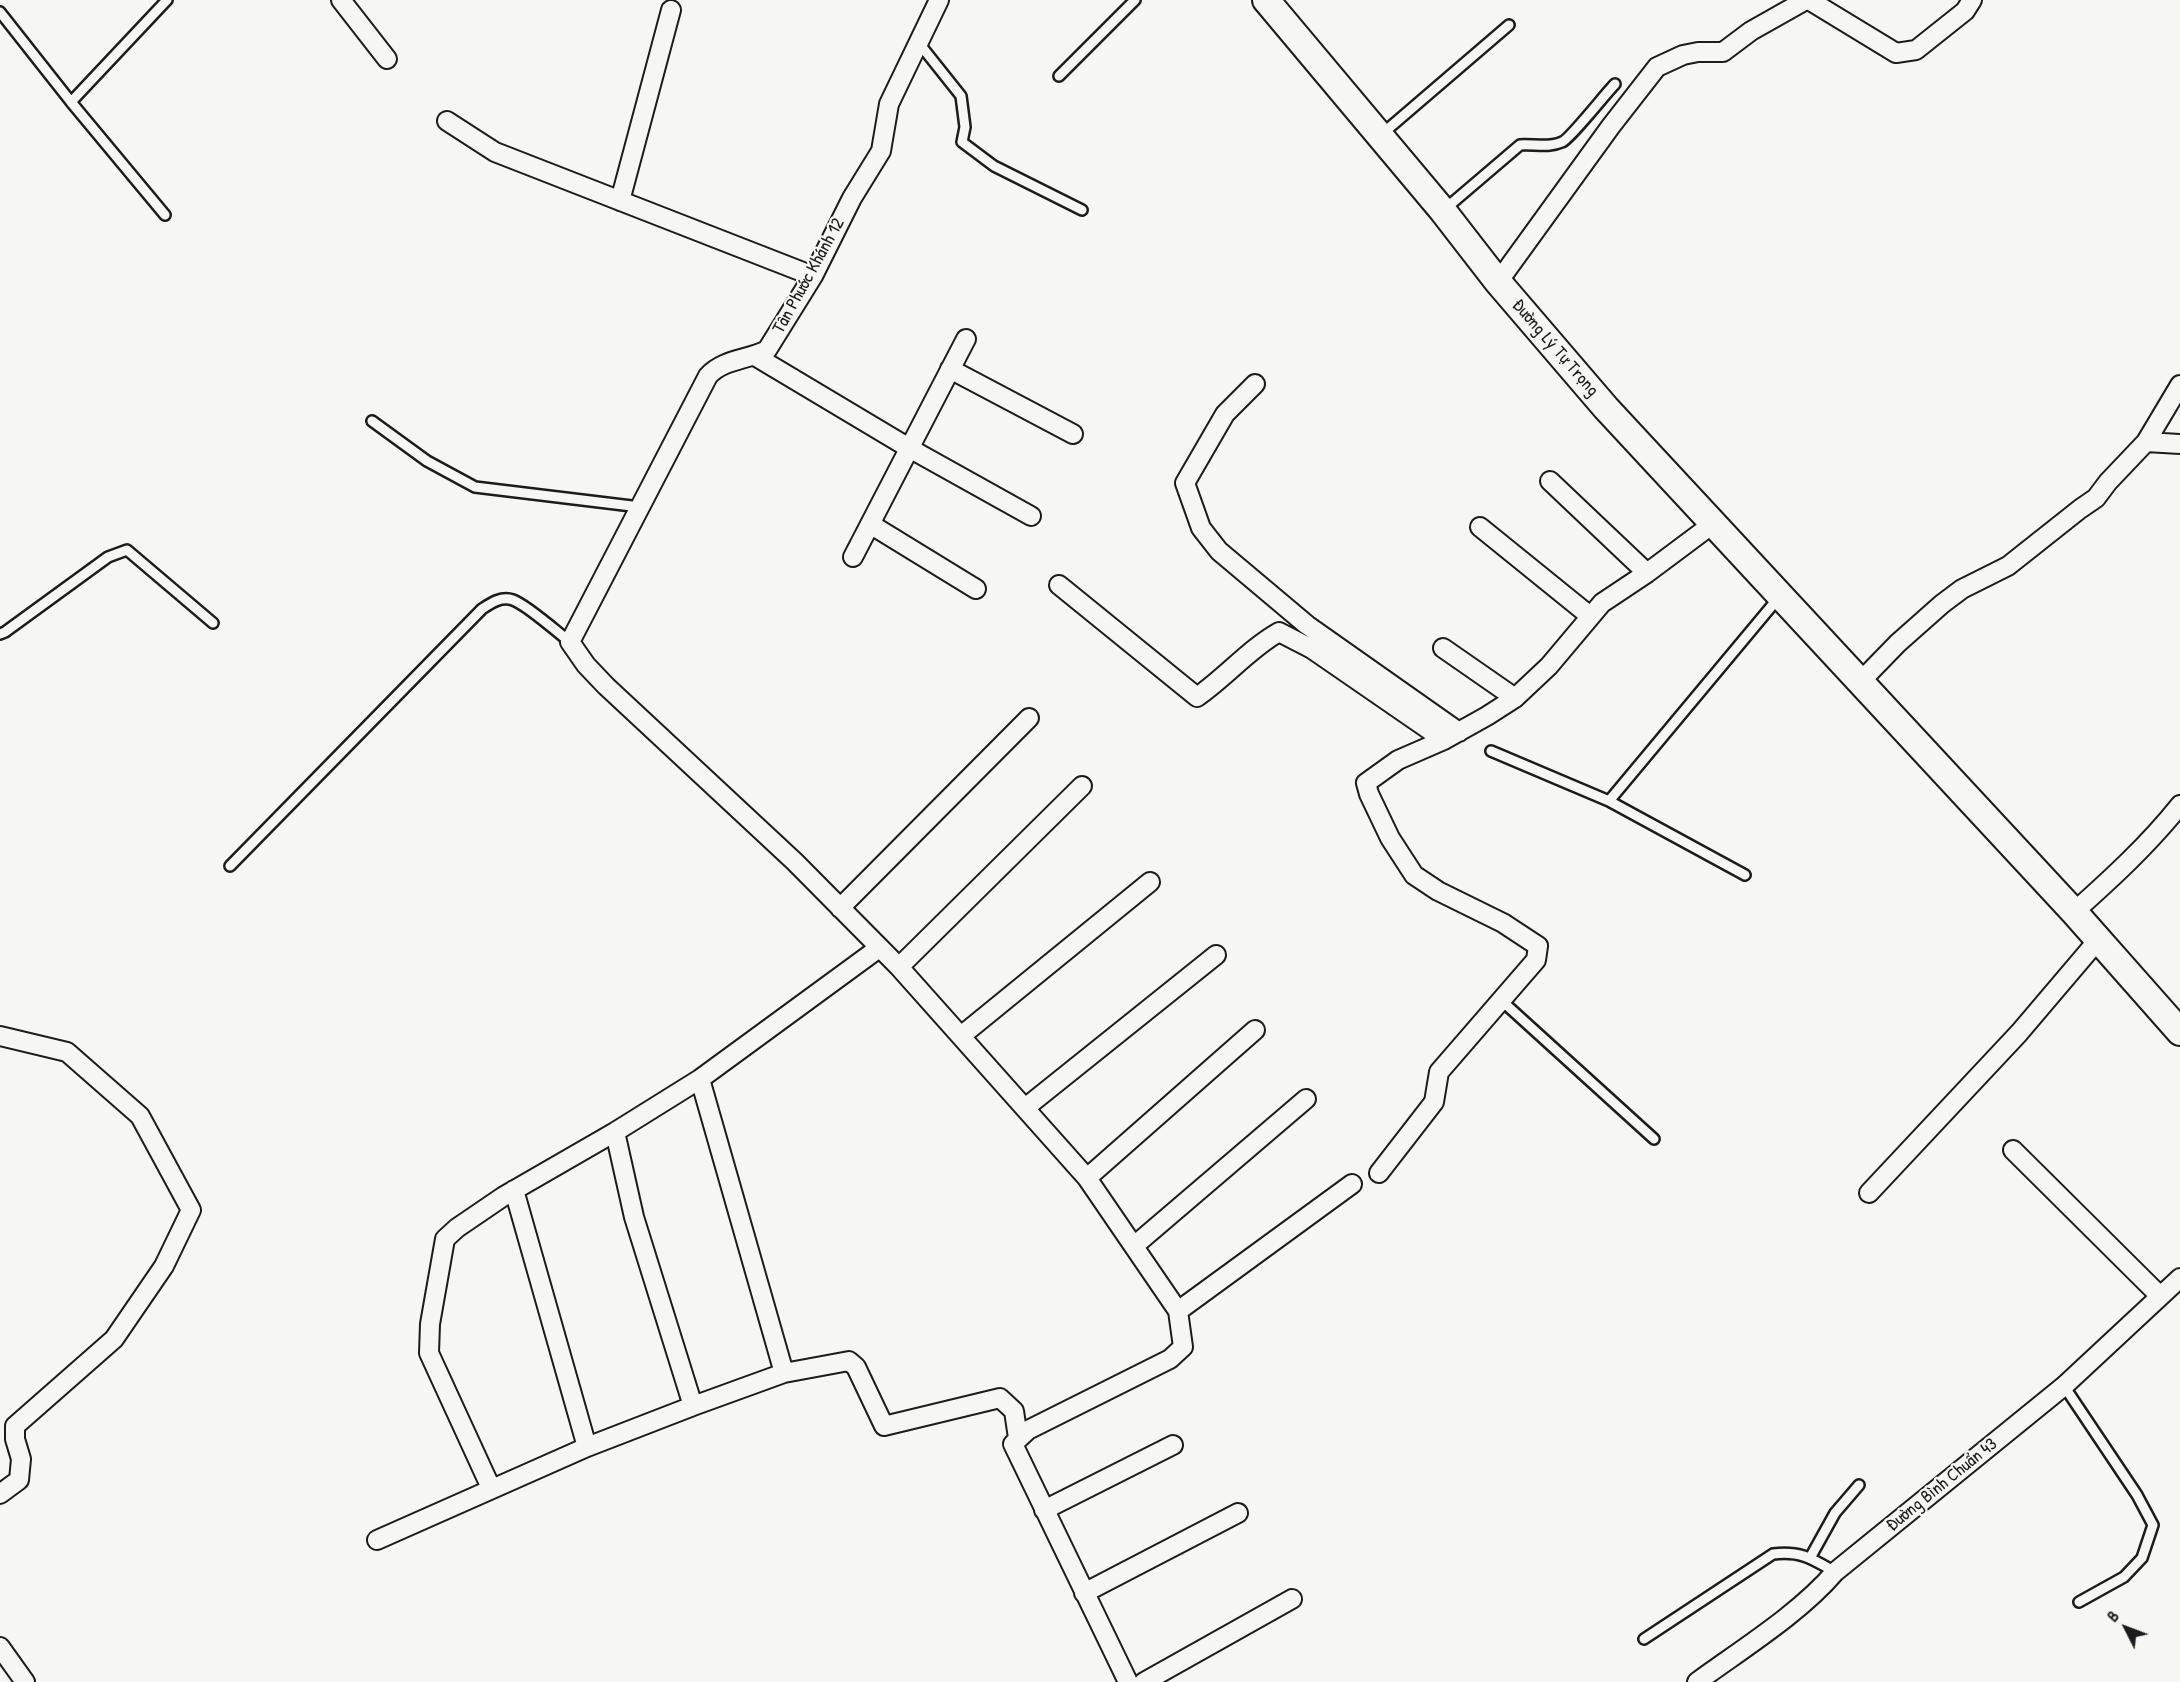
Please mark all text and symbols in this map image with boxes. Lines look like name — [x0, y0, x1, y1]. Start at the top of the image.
street label: Tân Phước Khánh 12 — [768, 215, 850, 337]
street label: Đường Lý Tự Trọng — [1507, 295, 1603, 401]
street label: Đường Bình Chuẩn 43 — [1882, 1434, 2002, 1536]
north arrow — [2096, 1598, 2156, 1658]
text: B — [2102, 1606, 2124, 1626]

